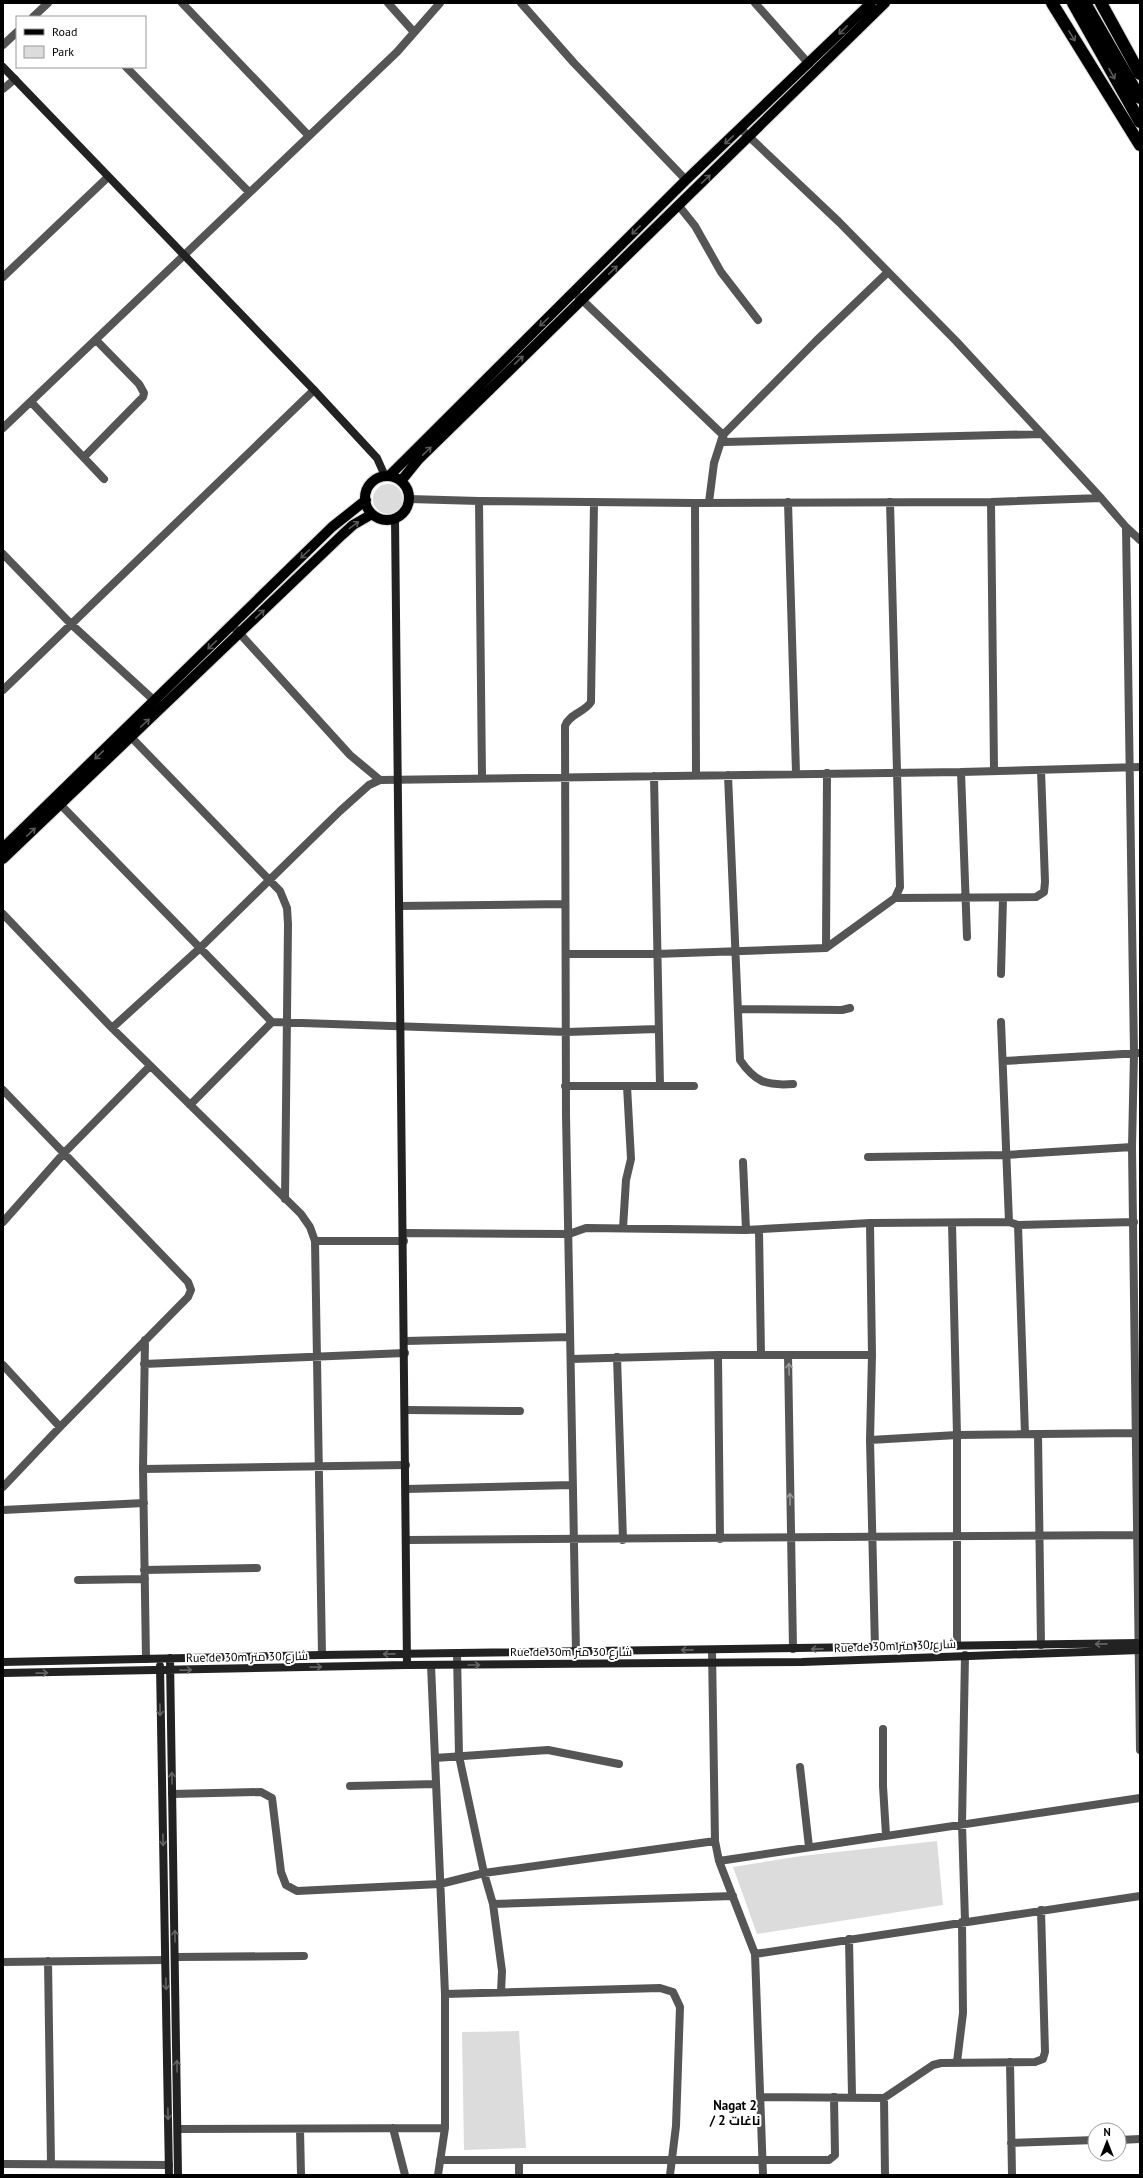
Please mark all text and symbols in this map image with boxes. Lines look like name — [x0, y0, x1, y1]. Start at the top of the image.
legend — [16, 16, 146, 68]
text: Road — [52, 24, 77, 39]
one-way arrow — [838, 25, 848, 35]
one-way arrow — [1069, 30, 1077, 42]
text: Park — [52, 44, 74, 59]
one-way arrow — [1109, 67, 1117, 79]
one-way arrow — [725, 135, 735, 144]
one-way arrow — [701, 174, 711, 184]
one-way arrow — [631, 225, 641, 235]
one-way arrow — [608, 265, 618, 275]
one-way arrow — [539, 317, 549, 327]
one-way arrow — [514, 356, 524, 365]
one-way arrow — [422, 446, 432, 456]
one-way arrow — [348, 521, 359, 529]
one-way arrow — [300, 549, 310, 559]
one-way arrow — [255, 609, 265, 619]
one-way arrow — [207, 640, 217, 649]
one-way arrow — [139, 718, 150, 727]
one-way arrow — [94, 750, 104, 760]
one-way arrow — [26, 827, 36, 837]
one-way arrow — [785, 1363, 793, 1376]
one-way arrow — [786, 1493, 794, 1506]
street label: Rue de 30m شارع 30 متر — [834, 1636, 956, 1656]
one-way arrow — [1095, 1640, 1108, 1647]
street label: Rue de 30m شارع 30 متر — [510, 1644, 632, 1660]
one-way arrow — [811, 1645, 824, 1653]
one-way arrow — [681, 1646, 694, 1654]
street label: Rue de 30m شارع 30 متر — [186, 1648, 308, 1666]
one-way arrow — [383, 1650, 396, 1658]
one-way arrow — [467, 1661, 480, 1668]
one-way arrow — [309, 1663, 322, 1671]
one-way arrow — [179, 1667, 192, 1674]
one-way arrow — [35, 1669, 48, 1676]
one-way arrow — [156, 1703, 164, 1716]
one-way arrow — [168, 1772, 176, 1785]
one-way arrow — [159, 1833, 167, 1846]
one-way arrow — [171, 1930, 179, 1943]
one-way arrow — [162, 1977, 170, 1990]
one-way arrow — [173, 2060, 181, 2073]
district label: Nagat 2 / ناغات 2 — [709, 2097, 760, 2129]
one-way arrow — [164, 2107, 172, 2120]
north arrow — [1087, 2122, 1127, 2162]
text: N — [1103, 2125, 1111, 2139]

